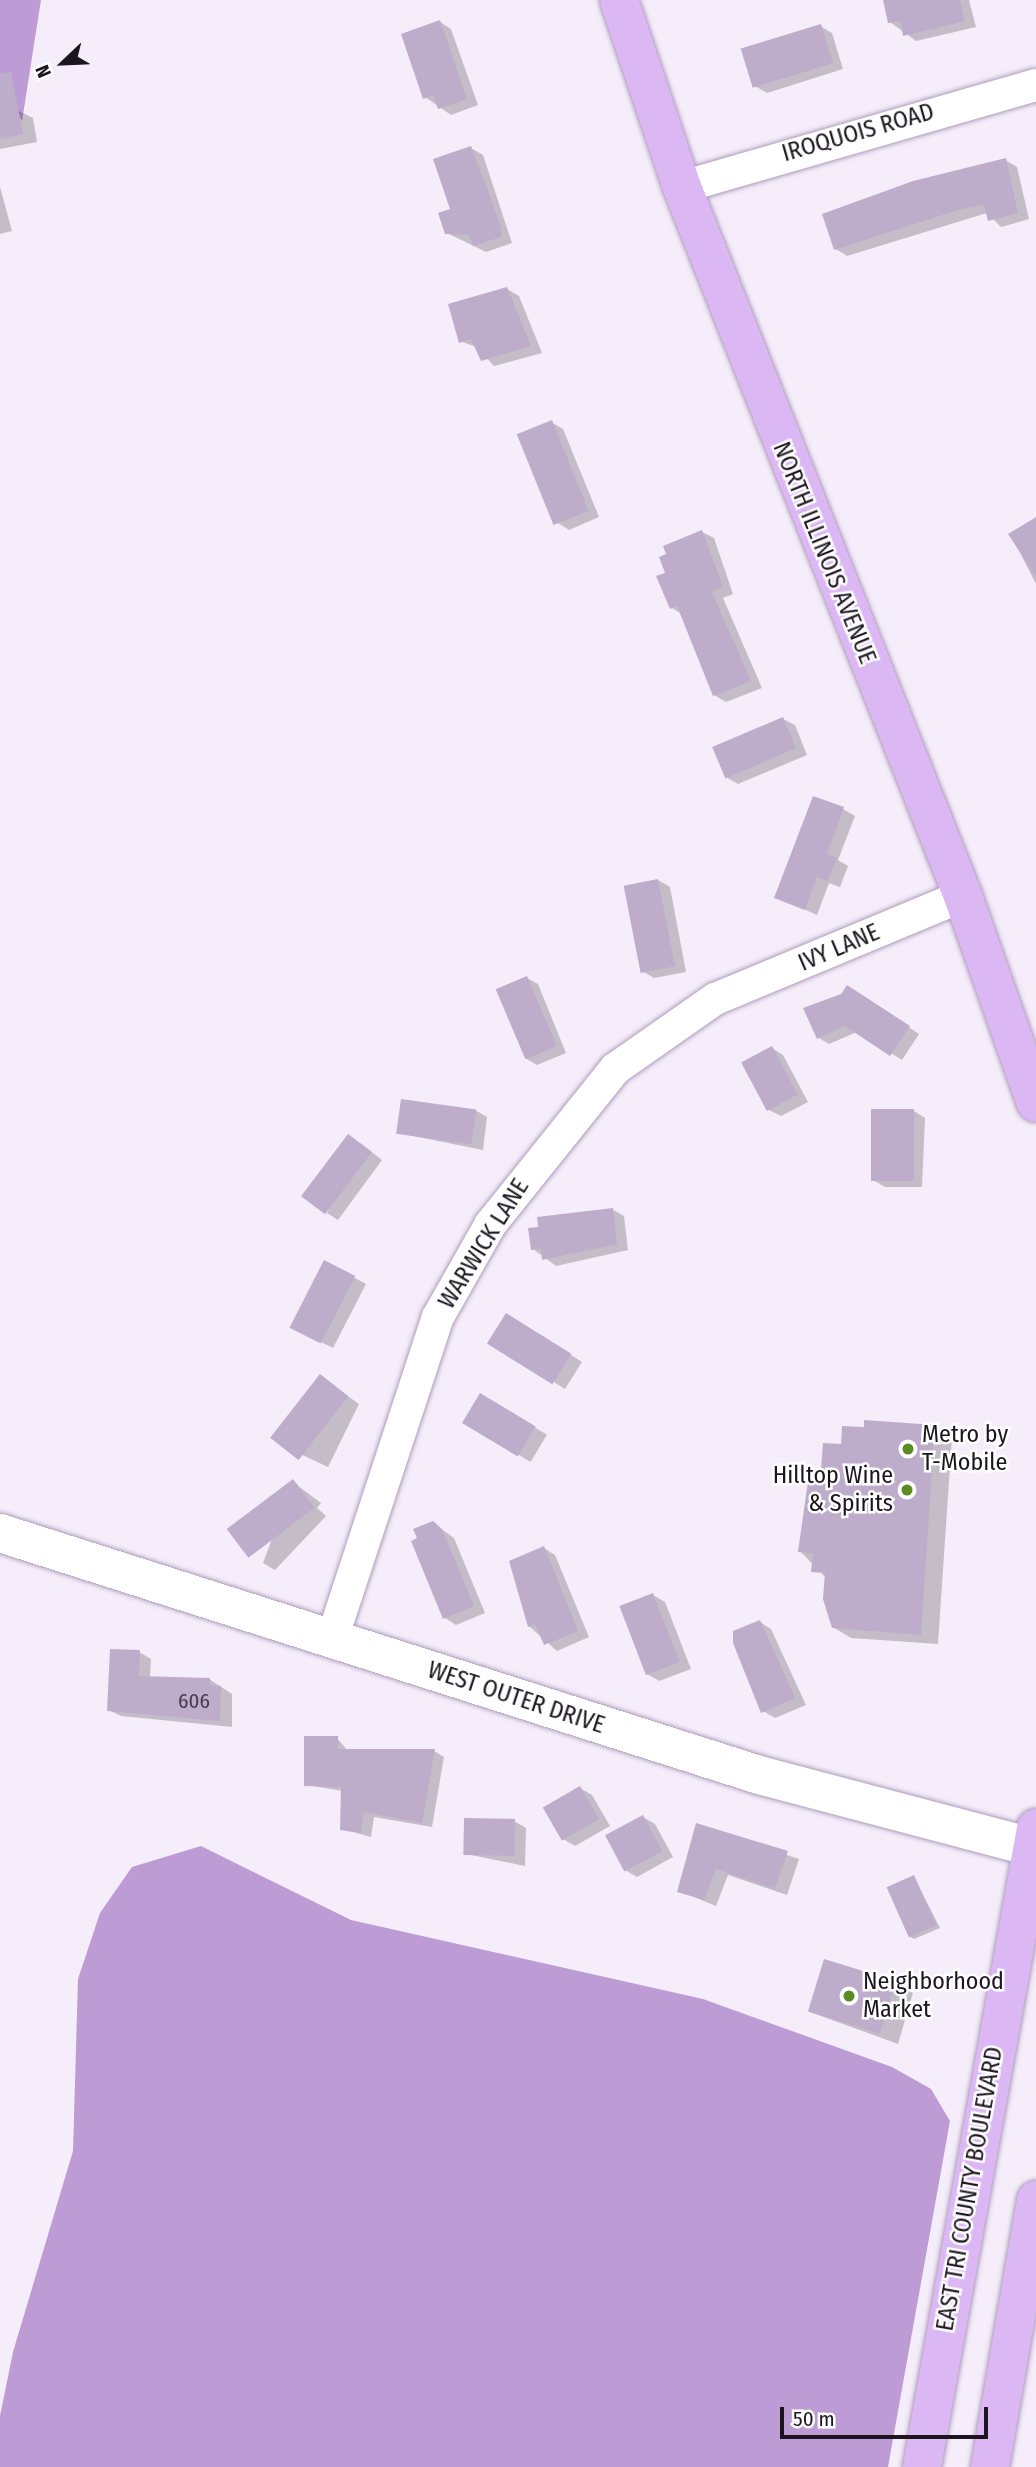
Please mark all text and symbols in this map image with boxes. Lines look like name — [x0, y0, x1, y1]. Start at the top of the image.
north arrow — [28, 28, 98, 98]
text: N — [30, 62, 56, 81]
street label: IROQUOIS ROAD — [779, 98, 937, 168]
street label: NORTH ILLINOIS AVENUE — [766, 438, 882, 668]
street label: IVY LANE — [794, 918, 884, 978]
street label: WARWICK LANE — [433, 1174, 535, 1314]
place label: Metro by T-Mobile — [922, 1421, 1008, 1477]
marker: Metro by T-Mobile — [900, 1441, 916, 1457]
place label: Hilltop Wine & Spirits — [773, 1462, 893, 1518]
marker: Hilltop Wine & Spirits — [899, 1482, 915, 1498]
street label: WEST OUTER DRIVE — [424, 1656, 608, 1740]
house number: 606 — [178, 1688, 210, 1714]
place label: Neighborhood Market — [863, 1968, 1004, 2024]
marker: Neighborhood Market — [841, 1988, 857, 2004]
street label: EAST TRI COUNTY BOULEVARD — [931, 2045, 1009, 2333]
scale bar — [784, 2394, 992, 2438]
text: 50 m — [793, 2406, 835, 2432]

